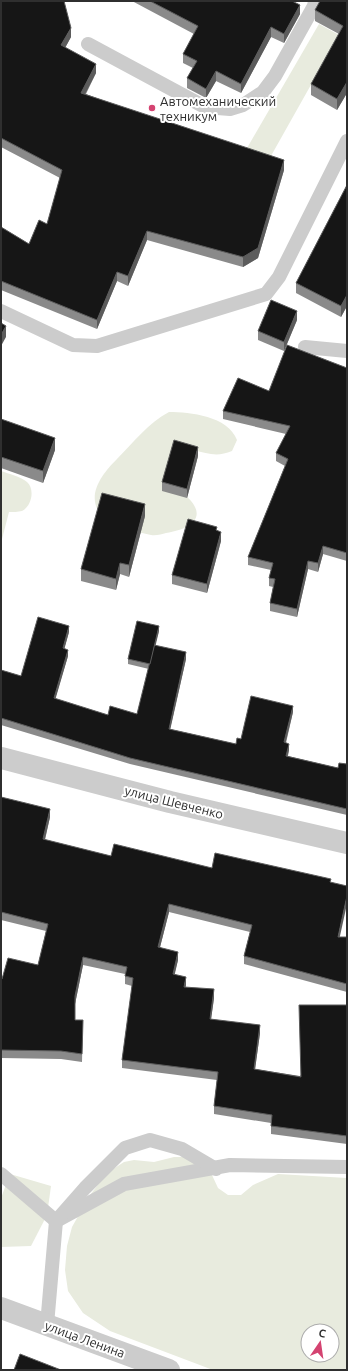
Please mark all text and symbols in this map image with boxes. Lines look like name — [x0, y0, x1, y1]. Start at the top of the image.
place label: Автомеханический техникум — [160, 94, 276, 123]
marker: Автомеханический техникум — [147, 103, 157, 113]
street label: улица Шевченко — [123, 783, 225, 821]
street label: улица Ленина — [43, 1318, 127, 1360]
north arrow — [300, 1323, 340, 1363]
text: С — [317, 1327, 327, 1340]

